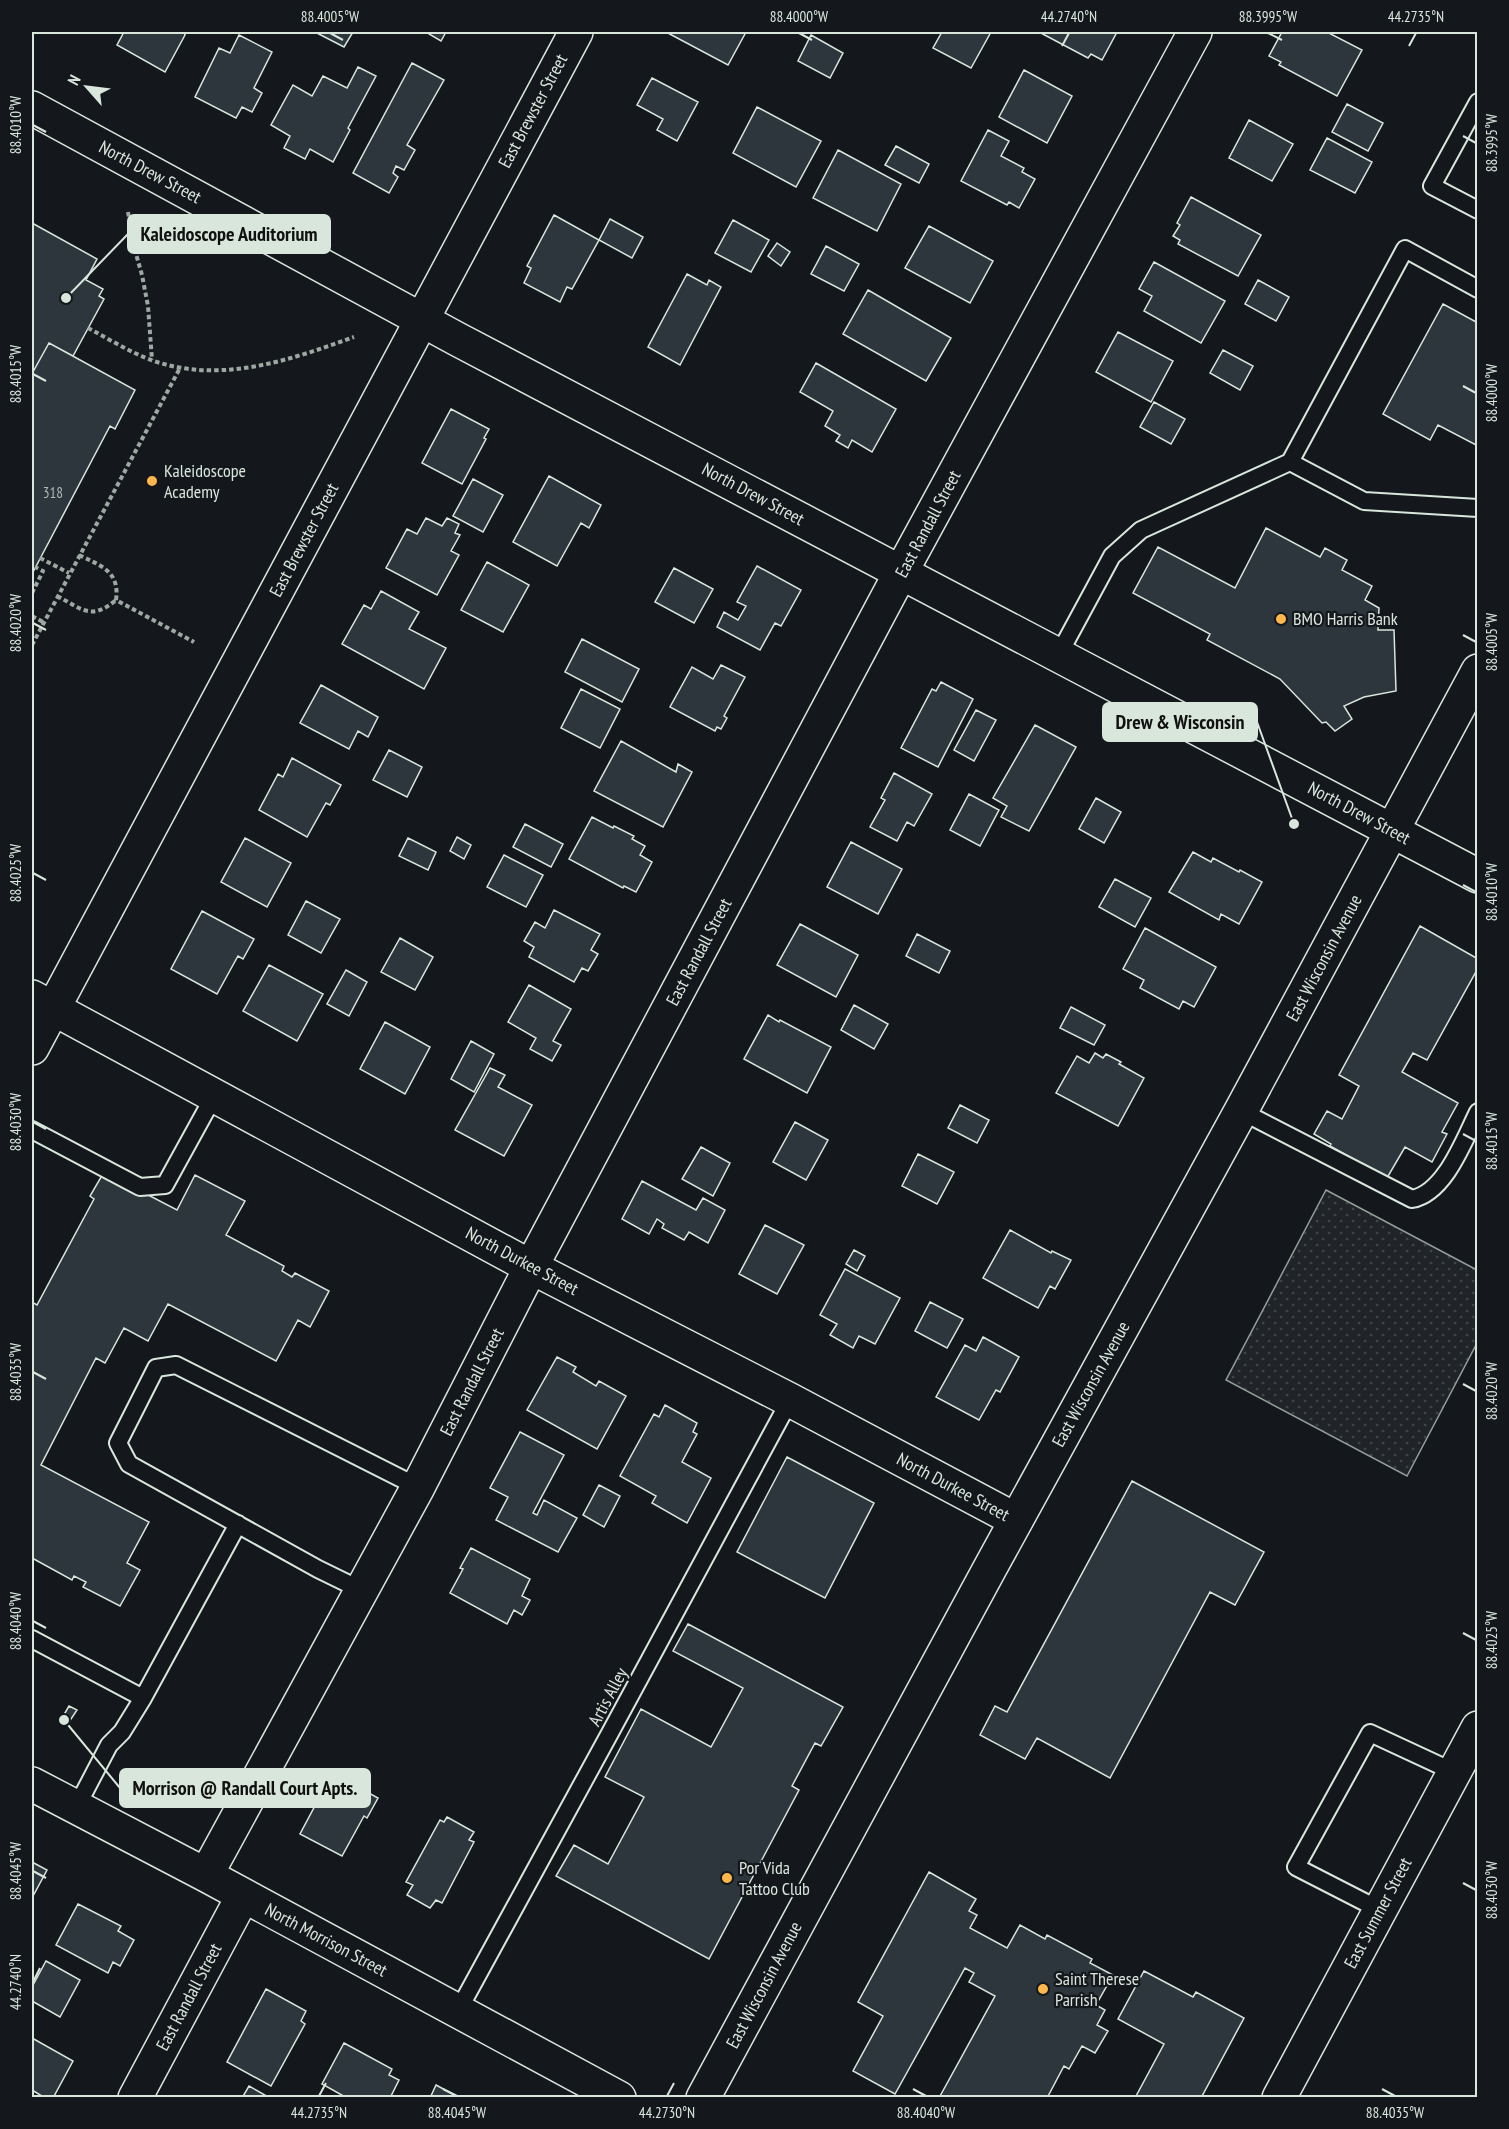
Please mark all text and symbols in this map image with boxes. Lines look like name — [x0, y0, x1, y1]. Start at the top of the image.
text: 88.4005°W — [301, 7, 359, 26]
text: 88.4000°W — [770, 7, 828, 26]
text: 44.2740°N — [1041, 7, 1097, 26]
text: 88.3995°W — [1239, 7, 1297, 26]
text: 44.2735°N — [1388, 7, 1444, 26]
street label: East Brewster Street — [493, 50, 572, 172]
north arrow — [57, 57, 117, 117]
text: N — [63, 71, 85, 88]
text: 88.4010°W — [6, 96, 25, 154]
text: 88.3995°W — [1482, 114, 1501, 172]
street label: North Drew Street — [95, 135, 205, 208]
callout: Kaleidoscope Auditorium — [128, 215, 330, 253]
text: Kaleidoscope Auditorium — [140, 221, 318, 247]
text: 88.4015°W — [6, 345, 25, 403]
text: 88.4000°W — [1482, 364, 1501, 422]
street label: North Drew Street — [698, 457, 808, 530]
place label: Kaleidoscope Academy — [164, 459, 246, 503]
street label: East Randall Street — [890, 466, 965, 581]
marker: Kaleidoscope Academy — [145, 474, 159, 488]
street label: East Brewster Street — [264, 479, 343, 601]
house number: 318 — [43, 483, 63, 502]
text: 88.4020°W — [6, 594, 25, 652]
place label: BMO Harris Bank — [1293, 607, 1398, 630]
marker: BMO Harris Bank — [1274, 612, 1288, 626]
text: 88.4005°W — [1482, 613, 1501, 671]
callout: Drew & Wisconsin — [1103, 703, 1257, 741]
text: Drew & Wisconsin — [1116, 709, 1244, 735]
street label: North Drew Street — [1304, 776, 1414, 849]
text: 88.4025°W — [6, 844, 25, 902]
text: 88.4010°W — [1482, 863, 1501, 921]
street label: East Wisconsin Avenue — [1281, 891, 1367, 1025]
street label: East Randall Street — [661, 894, 736, 1009]
text: 88.4030°W — [6, 1093, 25, 1151]
text: 88.4015°W — [1482, 1112, 1501, 1170]
street label: North Durkee Street — [462, 1221, 583, 1300]
street label: East Wisconsin Avenue — [1047, 1317, 1135, 1451]
street label: East Randall Street — [435, 1324, 509, 1440]
text: 88.4035°W — [6, 1343, 25, 1401]
text: 88.4020°W — [1482, 1362, 1501, 1420]
street label: North Durkee Street — [893, 1447, 1014, 1526]
text: 88.4040°W — [6, 1592, 25, 1650]
text: 88.4025°W — [1482, 1611, 1501, 1669]
street label: Artis Alley — [583, 1663, 633, 1730]
callout: Morrison @ Randall Court Apts. — [120, 1769, 370, 1807]
text: Morrison @ Randall Court Apts. — [132, 1775, 358, 1801]
text: 88.4045°W — [6, 1842, 25, 1900]
street label: East Summer Street — [1339, 1853, 1416, 1972]
place label: Por Vida Tattoo Club — [739, 1856, 810, 1900]
text: 88.4030°W — [1482, 1861, 1501, 1919]
marker: Por Vida Tattoo Club — [720, 1871, 734, 1885]
street label: North Morrison Street — [261, 1898, 391, 1982]
street label: East Wisconsin Avenue — [721, 1918, 807, 2052]
street label: East Randall Street — [151, 1939, 226, 2054]
text: 44.2740°N — [6, 1954, 25, 2010]
place label: Saint Therese Parrish — [1055, 1967, 1139, 2011]
marker: Saint Therese Parrish — [1036, 1982, 1050, 1996]
text: 44.2735°N — [291, 2103, 347, 2122]
text: 88.4045°W — [428, 2103, 486, 2122]
text: 44.2730°N — [639, 2103, 695, 2122]
text: 88.4040°W — [897, 2103, 955, 2122]
text: 88.4035°W — [1366, 2103, 1424, 2122]

